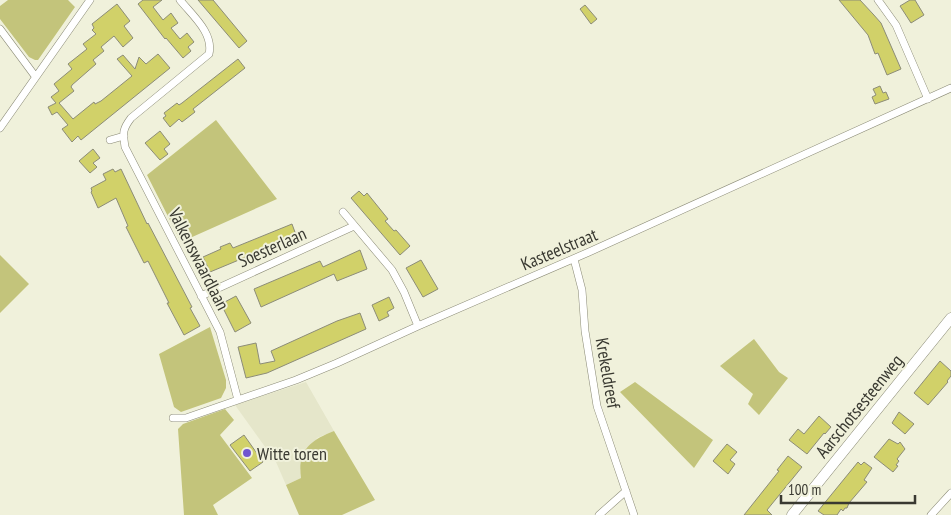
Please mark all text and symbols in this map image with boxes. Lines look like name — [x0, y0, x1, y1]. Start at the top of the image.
street label: Valkenswaardlaan — [163, 203, 235, 314]
street label: Soesterlaan — [234, 222, 310, 272]
street label: Kasteelstraat — [517, 223, 601, 275]
street label: Krekeldreef — [590, 336, 626, 411]
street label: Aarschotsesteenweg — [810, 350, 908, 462]
place label: Witte toren — [257, 442, 327, 465]
marker: Witte toren — [241, 447, 253, 459]
scale bar — [781, 472, 915, 504]
text: 100 m — [788, 480, 821, 499]

